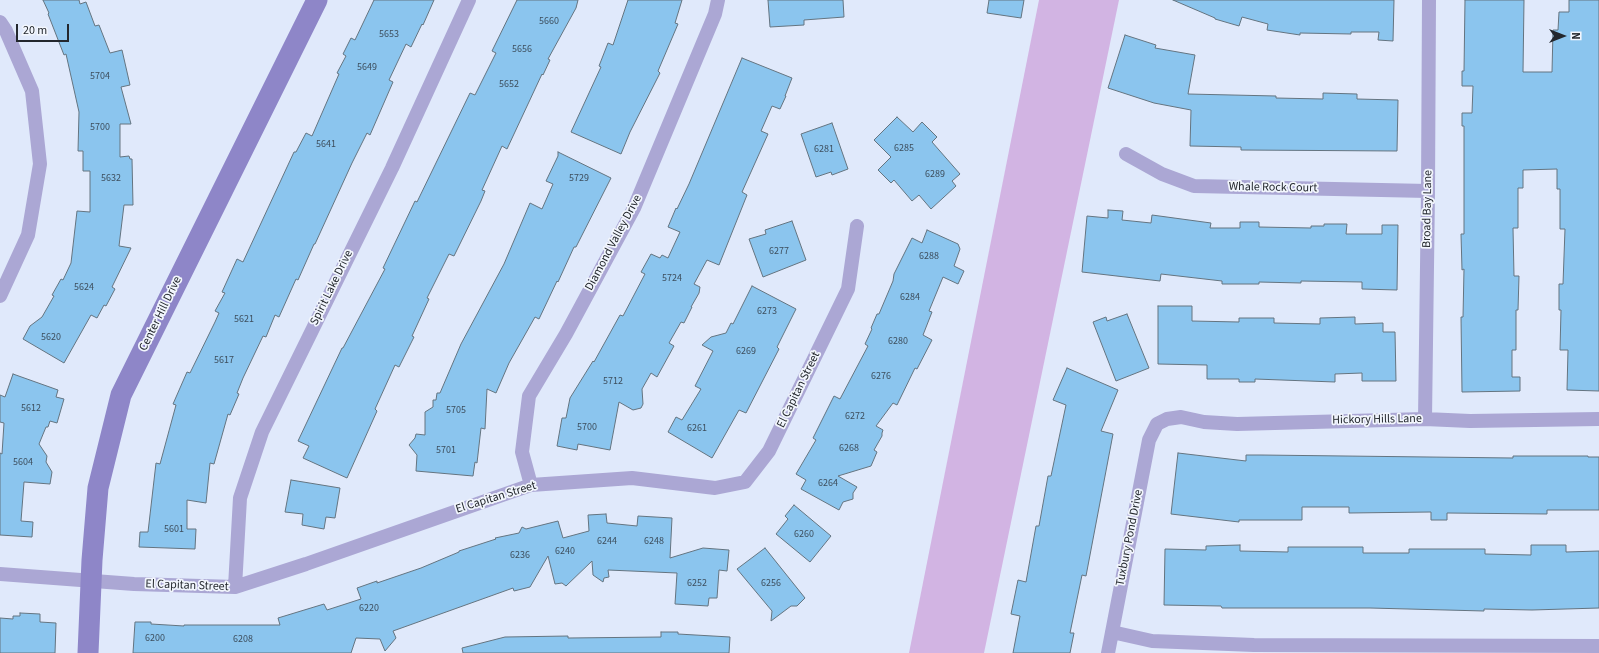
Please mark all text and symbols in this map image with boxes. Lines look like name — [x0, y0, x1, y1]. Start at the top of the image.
scale bar — [18, 16, 71, 42]
house number: 5660 — [539, 16, 559, 28]
north arrow — [1543, 16, 1583, 56]
text: 20 m — [23, 22, 47, 39]
house number: 5653 — [379, 29, 399, 41]
text: N — [1568, 32, 1583, 40]
house number: 5656 — [512, 44, 532, 56]
house number: 5649 — [357, 62, 377, 74]
house number: 5704 — [90, 71, 110, 83]
house number: 5652 — [499, 79, 519, 91]
house number: 5700 — [90, 122, 110, 134]
house number: 5641 — [316, 139, 336, 151]
house number: 6285 — [894, 143, 914, 155]
house number: 6281 — [814, 144, 834, 156]
house number: 6289 — [925, 169, 945, 181]
street label: Broad Bay Lane — [1420, 170, 1436, 248]
house number: 5632 — [101, 173, 121, 185]
house number: 5729 — [569, 173, 589, 185]
street label: Whale Rock Court — [1229, 180, 1317, 196]
street label: Diamond Valley Drive — [583, 193, 645, 293]
house number: 6277 — [769, 246, 789, 258]
street label: Spirit Lake Drive — [308, 248, 356, 328]
house number: 6288 — [919, 251, 939, 263]
house number: 5724 — [662, 273, 682, 285]
street label: Center Hill Drive — [137, 274, 185, 354]
house number: 5624 — [74, 282, 94, 294]
house number: 6284 — [900, 292, 920, 304]
house number: 6273 — [757, 306, 777, 318]
house number: 5621 — [234, 314, 254, 326]
house number: 5620 — [41, 332, 61, 344]
house number: 6280 — [888, 336, 908, 348]
house number: 6269 — [736, 346, 756, 358]
street label: El Capitan Street — [774, 349, 824, 431]
house number: 5617 — [214, 355, 234, 367]
house number: 6276 — [871, 371, 891, 383]
house number: 5712 — [603, 376, 623, 388]
house number: 5612 — [21, 403, 41, 415]
house number: 5705 — [446, 405, 466, 417]
house number: 6272 — [845, 411, 865, 423]
street label: Hickory Hills Lane — [1332, 412, 1422, 428]
house number: 5700 — [577, 422, 597, 434]
house number: 6261 — [687, 423, 707, 435]
house number: 6268 — [839, 443, 859, 455]
house number: 5701 — [436, 445, 456, 457]
house number: 5604 — [13, 457, 33, 469]
house number: 6264 — [818, 478, 838, 490]
street label: El Capitan Street — [454, 479, 538, 517]
street label: Tuxbury Pond Drive — [1114, 489, 1146, 587]
house number: 5601 — [164, 524, 184, 536]
house number: 6260 — [794, 529, 814, 541]
house number: 6244 — [597, 536, 617, 548]
house number: 6248 — [644, 536, 664, 548]
house number: 6240 — [555, 546, 575, 558]
house number: 6236 — [510, 550, 530, 562]
street label: El Capitan Street — [145, 577, 229, 595]
house number: 6252 — [687, 578, 707, 590]
house number: 6256 — [761, 578, 781, 590]
house number: 6220 — [359, 603, 379, 615]
house number: 6200 — [145, 633, 165, 645]
house number: 6208 — [233, 634, 253, 646]

